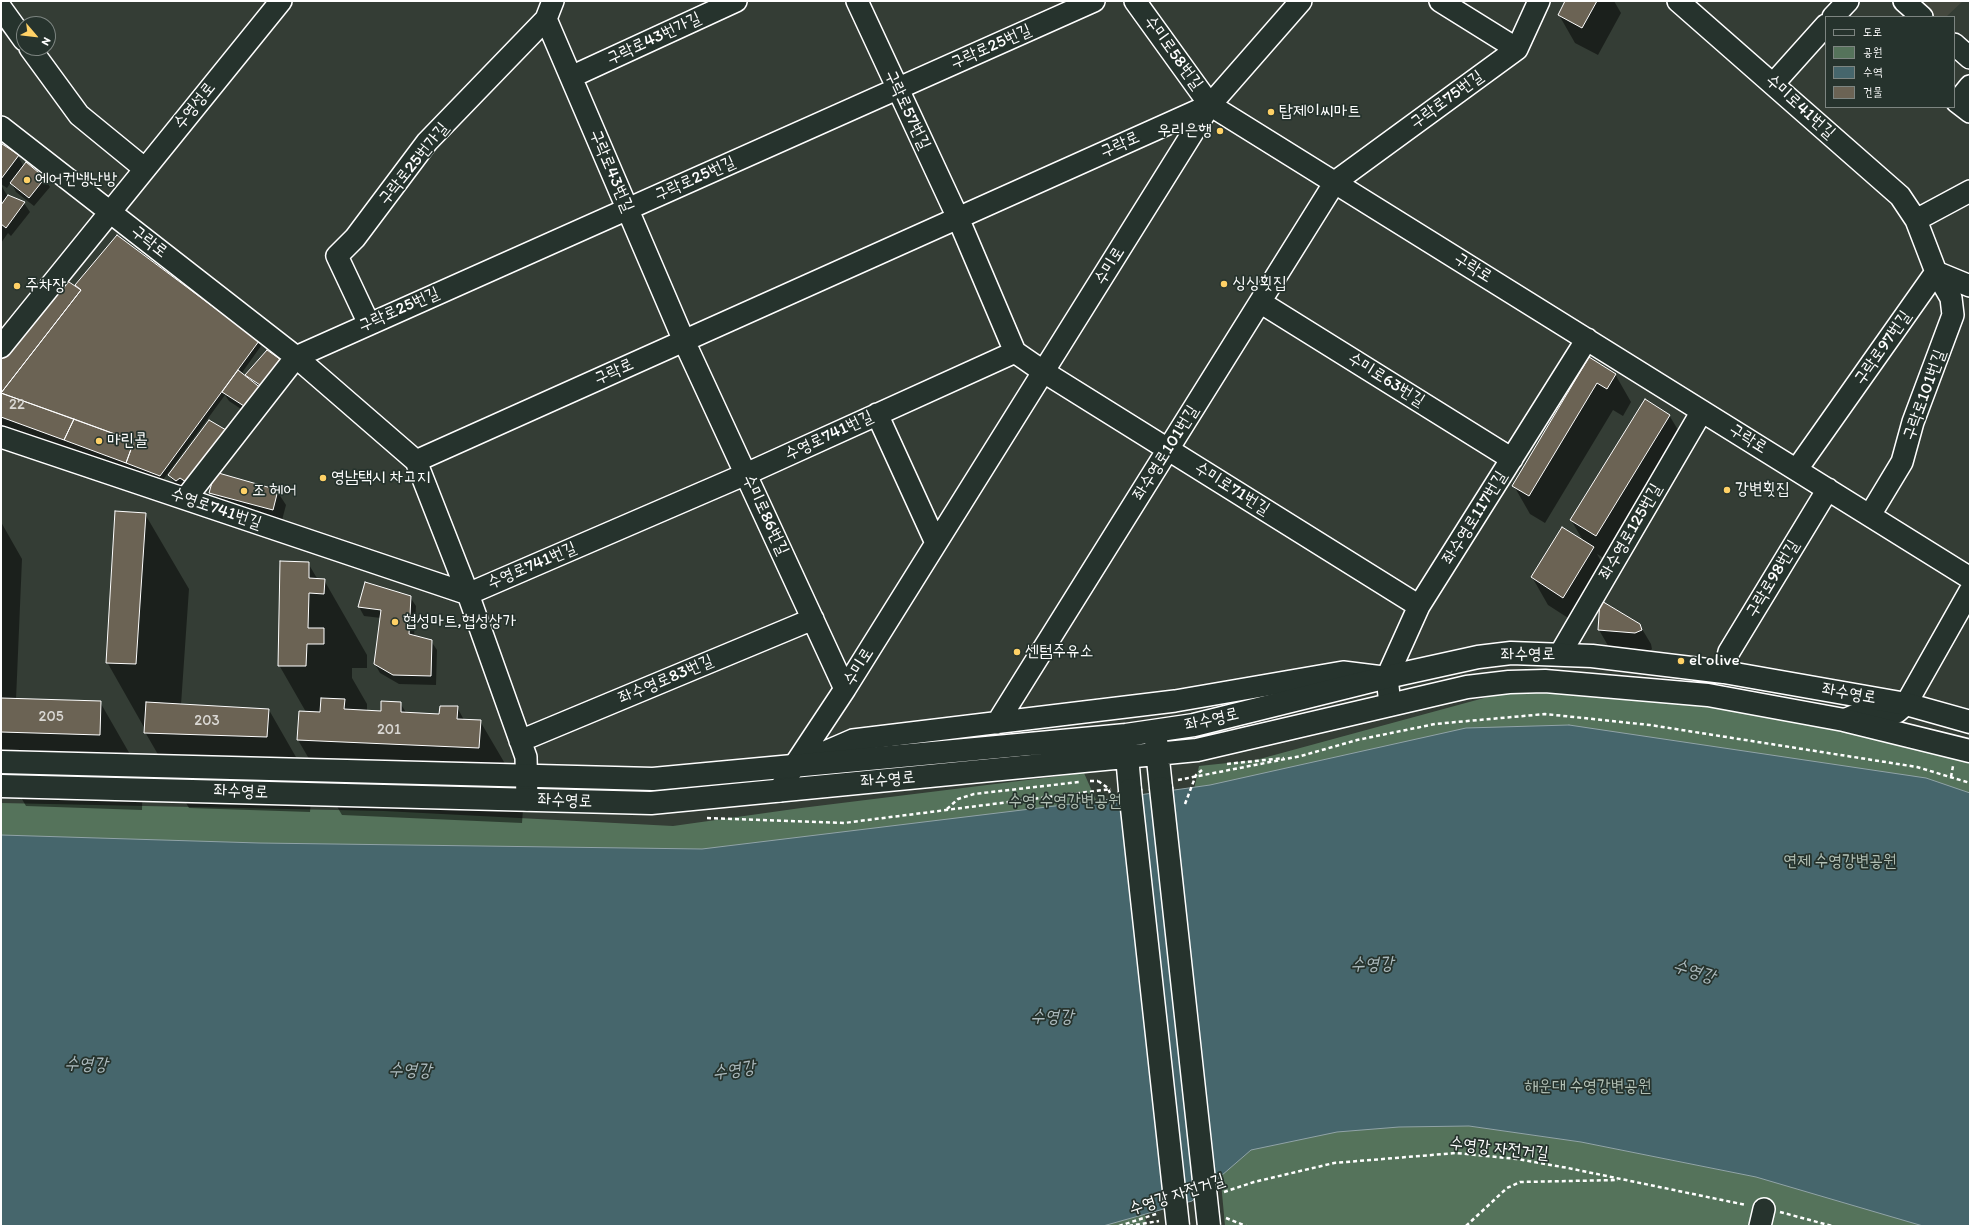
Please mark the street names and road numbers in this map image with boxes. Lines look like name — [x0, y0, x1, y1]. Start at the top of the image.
street label: 구락로43번가길 — [604, 8, 704, 70]
street label: 수미로58번길 — [1139, 12, 1207, 94]
street label: 구락로25번길 — [947, 20, 1035, 74]
street label: 구락로57번길 — [880, 67, 934, 153]
street label: 구락로75번길 — [1406, 67, 1488, 133]
street label: 수미로41번길 — [1761, 70, 1839, 144]
street label: 수영성로 — [170, 78, 220, 134]
street label: 구락로25번가길 — [375, 119, 453, 209]
street label: 구락로43번길 — [584, 127, 638, 215]
street label: 구락로 — [1097, 127, 1143, 163]
street label: 구락로25번길 — [651, 152, 739, 206]
street label: 구락로 — [127, 221, 171, 263]
street label: 수미로 — [1090, 243, 1130, 289]
street label: 구락로 — [1450, 248, 1496, 288]
street label: 구락로25번길 — [355, 283, 443, 337]
street label: 구락로97번길 — [1850, 307, 1916, 389]
street label: 구락로101번길 — [1899, 347, 1951, 443]
street label: 수미로63번길 — [1344, 348, 1428, 412]
street label: 구락로 — [591, 354, 637, 390]
street label: 좌수영로101번길 — [1129, 402, 1203, 504]
street label: 수영로741번길 — [782, 407, 876, 465]
street label: 구락로 — [1725, 419, 1771, 459]
street label: 수미로71번길 — [1191, 458, 1273, 520]
street label: 좌수영로117번길 — [1438, 468, 1512, 568]
street label: 수미로86번길 — [737, 471, 793, 559]
street label: 좌수영로125번길 — [1595, 480, 1667, 584]
street label: 수영로741번길 — [168, 484, 264, 534]
street label: 구락로98번길 — [1742, 537, 1804, 621]
street label: 수영로741번길 — [484, 538, 580, 594]
street label: 수미로 — [839, 644, 879, 690]
street label: 좌수영로 — [1500, 644, 1556, 666]
street label: 좌수영로83번길 — [616, 651, 716, 709]
street label: 좌수영로 — [1820, 679, 1878, 709]
street label: 좌수영로 — [1183, 704, 1241, 736]
street label: 좌수영로 — [860, 767, 916, 793]
street label: 좌수영로 — [213, 781, 269, 803]
street label: 좌수영로 — [537, 790, 593, 812]
street label: 수영강 자전거길 — [1448, 1134, 1550, 1164]
street label: 수영강 자전거길 — [1126, 1170, 1228, 1220]

